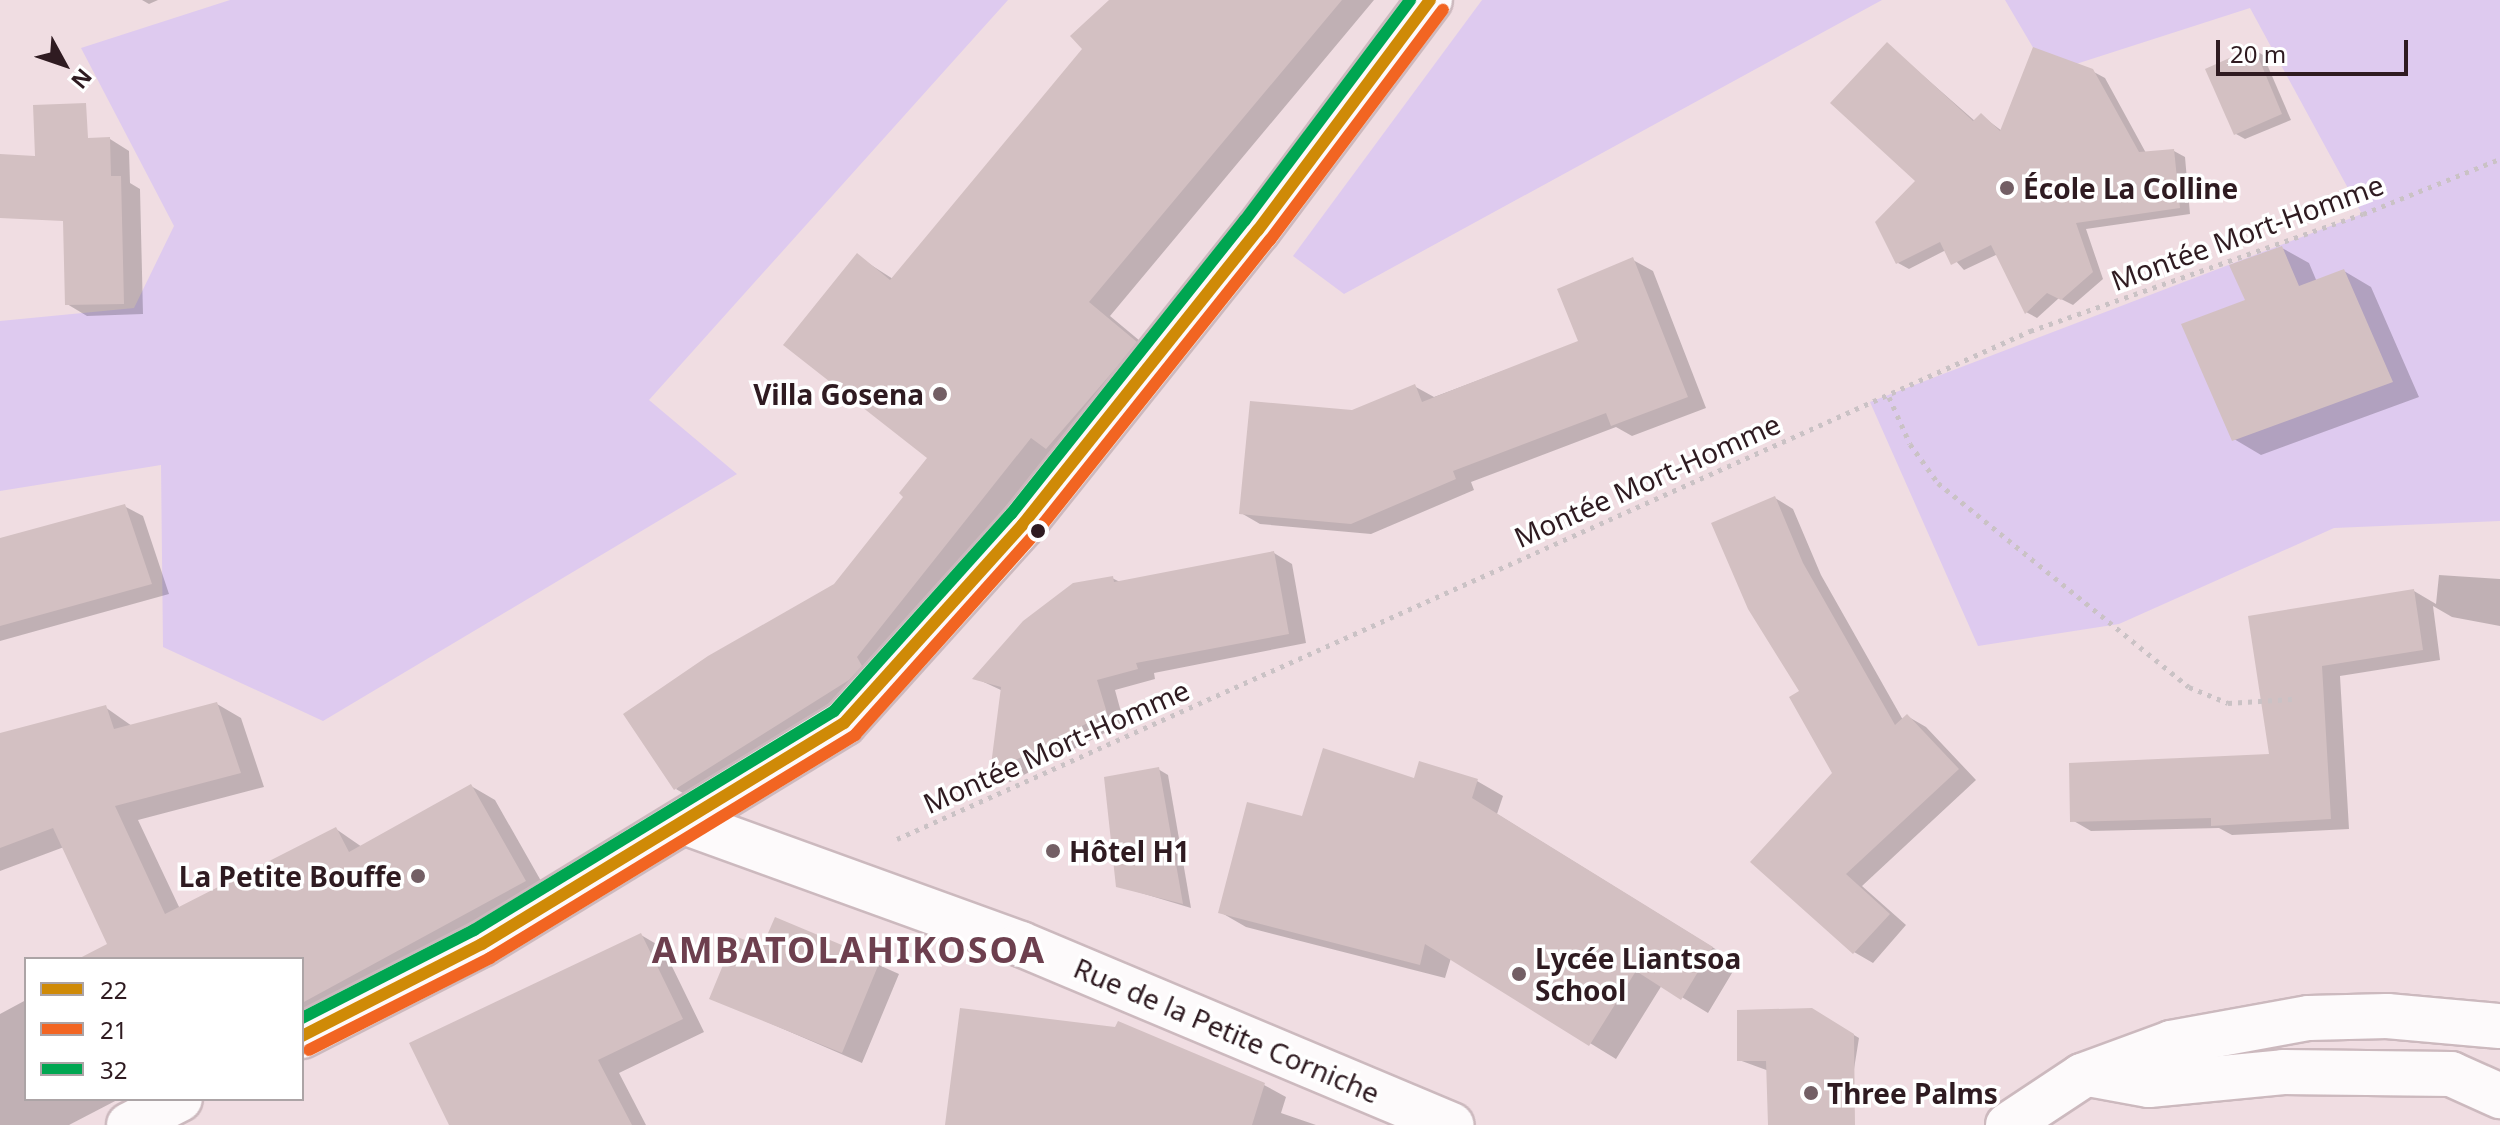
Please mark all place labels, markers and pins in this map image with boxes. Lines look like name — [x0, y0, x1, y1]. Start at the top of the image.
place label: École La Colline — [2023, 171, 2238, 205]
marker: École La Colline — [1998, 179, 2016, 197]
place label: Villa Gosena — [753, 377, 924, 411]
marker: Villa Gosena — [931, 385, 949, 403]
unlabelled marker — [1030, 523, 1046, 539]
place label: Hôtel H1 — [1069, 834, 1190, 868]
marker: Hôtel H1 — [1044, 842, 1062, 860]
place label: La Petite Bouffe — [179, 859, 402, 893]
marker: La Petite Bouffe — [409, 867, 427, 885]
place label: Lycée Liantsoa School — [1535, 941, 1741, 1007]
marker: Lycée Liantsoa School — [1510, 965, 1528, 983]
place label: Three Palms — [1827, 1076, 1998, 1110]
marker: Three Palms — [1802, 1084, 1820, 1102]

